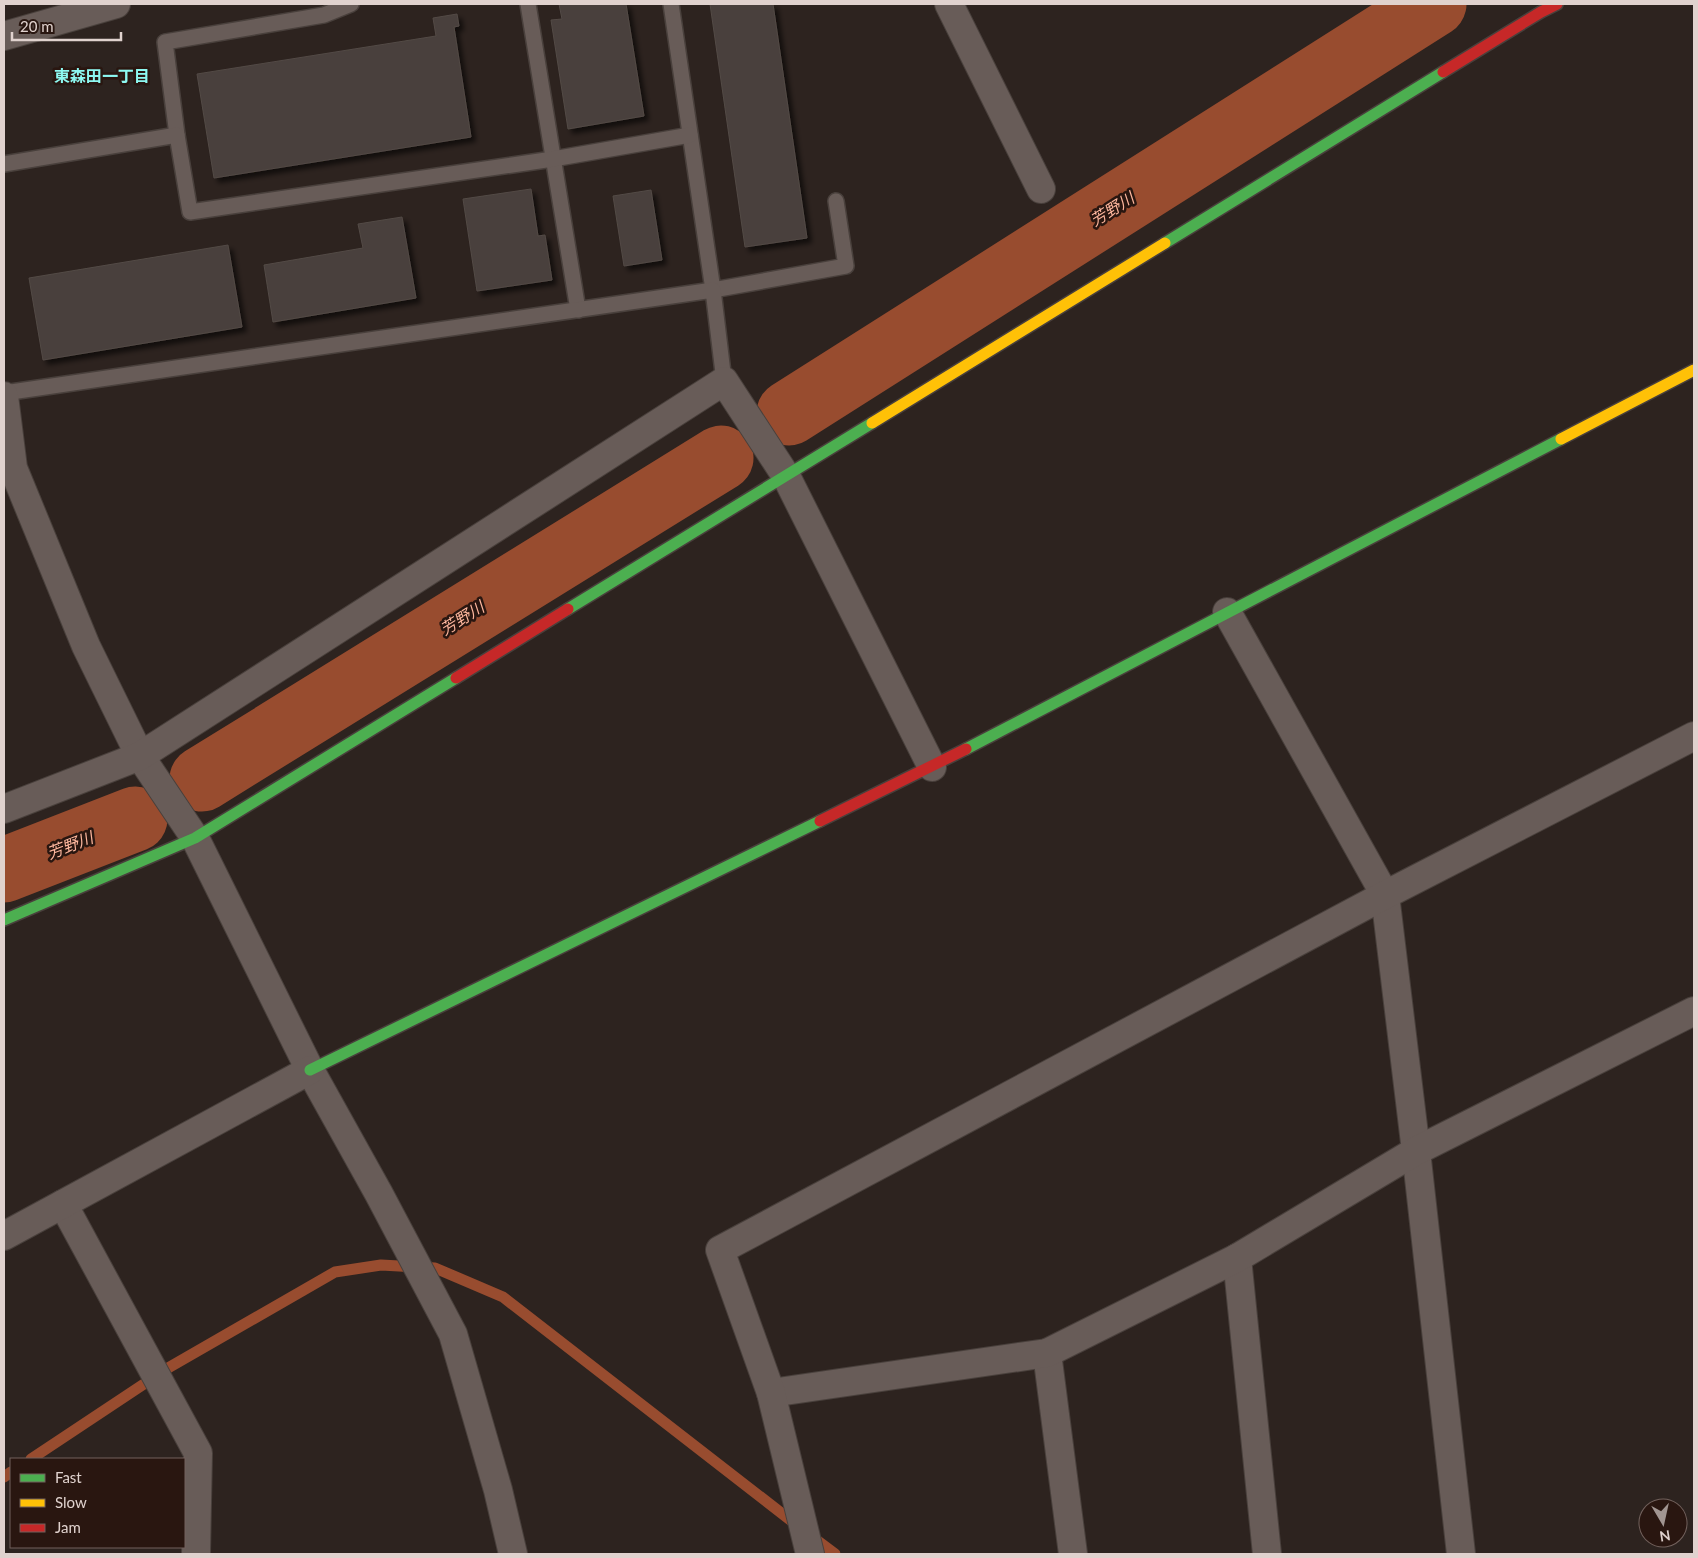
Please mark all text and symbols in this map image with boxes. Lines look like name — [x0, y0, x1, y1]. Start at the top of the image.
scale bar — [12, 10, 121, 42]
text: 20 m — [20, 17, 54, 35]
district label: 東森田一丁目 — [54, 66, 150, 85]
water label: 芳野川 — [1086, 187, 1139, 229]
water label: 芳野川 — [436, 596, 489, 638]
water label: 芳野川 — [44, 826, 97, 862]
legend — [10, 1458, 185, 1548]
text: Fast — [55, 1468, 82, 1486]
text: Slow — [55, 1493, 87, 1511]
north arrow — [1638, 1498, 1688, 1548]
text: Jam — [55, 1518, 81, 1536]
text: N — [1658, 1527, 1672, 1546]

